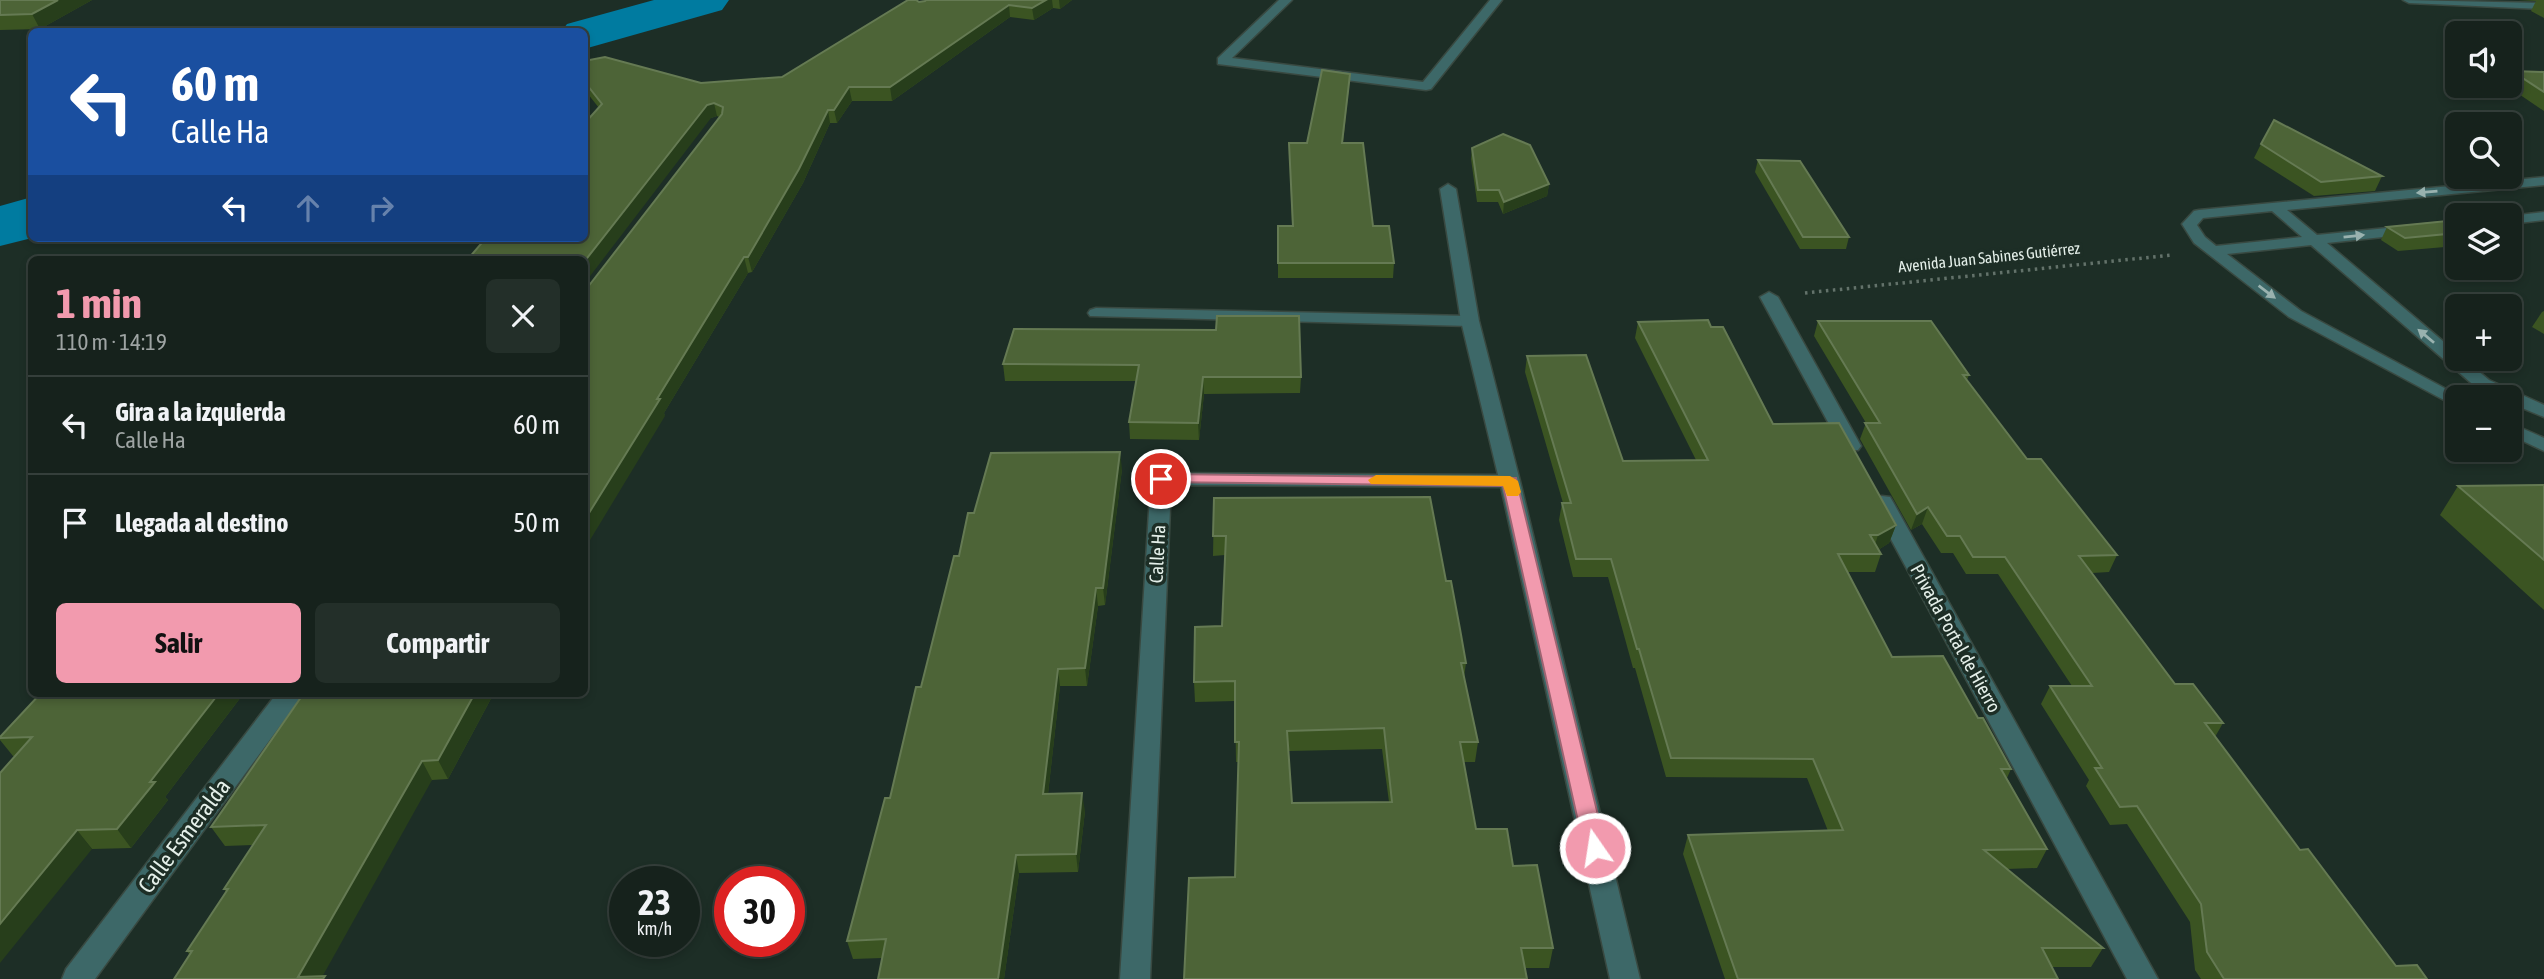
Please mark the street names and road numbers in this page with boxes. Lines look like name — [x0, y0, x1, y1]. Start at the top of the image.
street label: Avenida Juan Sabines Gutiérrez — [1897, 238, 2081, 276]
street label: Calle Ha — [1144, 524, 1170, 584]
street label: Privada Portal de Hierro — [1906, 560, 2006, 716]
street label: Calle Esmeralda — [133, 774, 235, 898]

